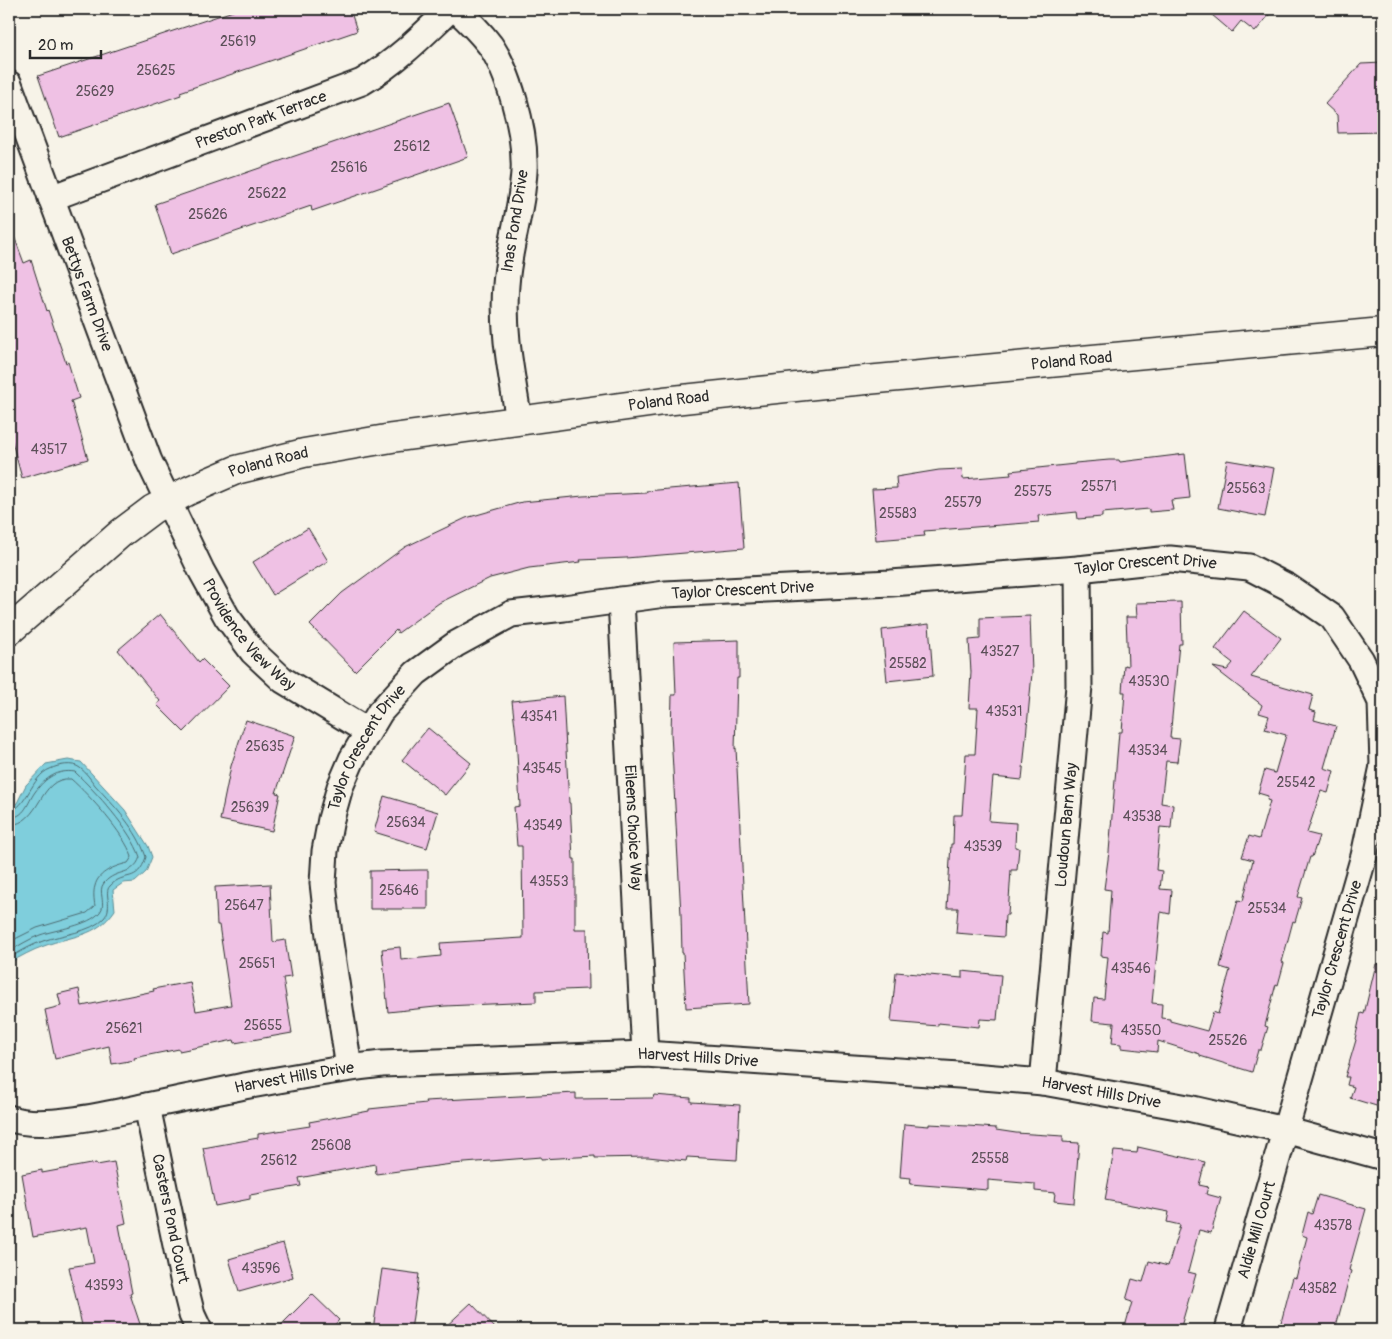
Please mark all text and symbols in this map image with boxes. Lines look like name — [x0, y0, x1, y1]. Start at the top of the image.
scale bar — [30, 28, 101, 60]
house number: 25619 — [220, 33, 256, 50]
text: 20 m — [38, 36, 73, 55]
house number: 25625 — [137, 62, 175, 79]
house number: 25629 — [76, 83, 114, 100]
street label: Preston Park Terrace — [192, 86, 329, 153]
house number: 25612 — [394, 138, 431, 155]
house number: 25616 — [330, 159, 368, 176]
street label: Inas Pond Drive — [497, 168, 533, 274]
house number: 25622 — [247, 185, 287, 202]
house number: 25626 — [188, 206, 228, 223]
street label: Bettys Farm Drive — [57, 234, 117, 354]
street label: Poland Road — [1030, 347, 1113, 375]
street label: Poland Road — [627, 386, 710, 416]
house number: 43517 — [31, 441, 68, 458]
street label: Poland Road — [225, 442, 310, 482]
house number: 25571 — [1081, 478, 1117, 495]
house number: 25563 — [1227, 480, 1266, 497]
house number: 25575 — [1014, 483, 1052, 500]
house number: 25579 — [944, 494, 982, 511]
house number: 25583 — [879, 505, 917, 522]
street label: Taylor Crescent Drive — [1073, 549, 1218, 579]
street label: Providence View Way — [198, 575, 299, 695]
street label: Taylor Crescent Drive — [671, 577, 815, 604]
house number: 43527 — [981, 643, 1020, 660]
house number: 25582 — [889, 655, 927, 672]
house number: 43530 — [1129, 673, 1169, 690]
street label: Taylor Crescent Drive — [324, 680, 410, 813]
house number: 43531 — [986, 703, 1022, 720]
house number: 43541 — [520, 708, 558, 725]
house number: 25635 — [246, 738, 284, 755]
house number: 43534 — [1128, 742, 1168, 759]
house number: 43545 — [522, 760, 562, 777]
street label: Loudoun Barn Way — [1051, 762, 1082, 888]
street label: Eileens Choice Way — [620, 764, 646, 891]
house number: 25542 — [1277, 774, 1316, 791]
house number: 25639 — [231, 799, 269, 816]
house number: 43538 — [1123, 808, 1161, 825]
house number: 25634 — [386, 814, 426, 831]
house number: 43549 — [524, 817, 562, 834]
house number: 43539 — [964, 838, 1002, 855]
house number: 43553 — [530, 873, 569, 890]
street label: Taylor Crescent Drive — [1308, 878, 1367, 1021]
house number: 25646 — [379, 882, 419, 899]
house number: 25647 — [224, 897, 264, 914]
house number: 25534 — [1248, 900, 1286, 917]
house number: 25651 — [239, 955, 275, 972]
house number: 43546 — [1111, 960, 1151, 977]
house number: 25655 — [244, 1017, 282, 1034]
house number: 25621 — [106, 1020, 142, 1037]
house number: 43550 — [1121, 1022, 1161, 1039]
house number: 25526 — [1209, 1032, 1247, 1049]
street label: Harvest Hills Drive — [637, 1044, 759, 1072]
street label: Harvest Hills Drive — [233, 1058, 355, 1098]
street label: Harvest Hills Drive — [1040, 1072, 1163, 1113]
house number: 25608 — [311, 1137, 351, 1154]
house number: 25558 — [971, 1150, 1009, 1167]
street label: Casters Pond Court — [147, 1152, 194, 1286]
house number: 25612 — [261, 1152, 298, 1169]
street label: Aldie Mill Court — [1233, 1178, 1280, 1281]
house number: 43578 — [1314, 1217, 1352, 1234]
house number: 43596 — [242, 1260, 280, 1277]
house number: 43593 — [85, 1277, 123, 1294]
house number: 43582 — [1299, 1280, 1337, 1297]

